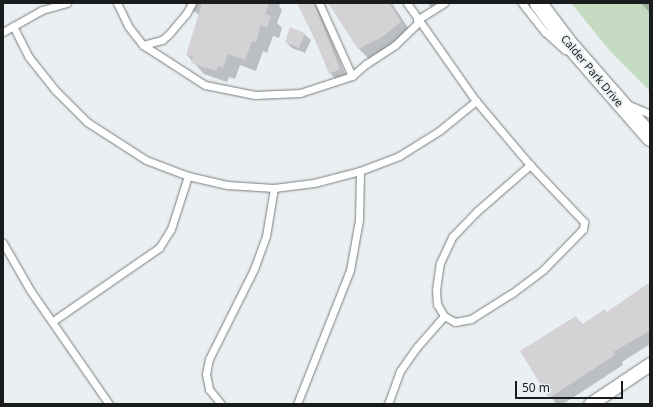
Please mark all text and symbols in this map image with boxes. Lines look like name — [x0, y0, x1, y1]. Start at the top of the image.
street label: Calder Park Drive — [558, 32, 626, 110]
scale bar — [517, 373, 625, 399]
text: 50 m — [522, 379, 550, 396]

